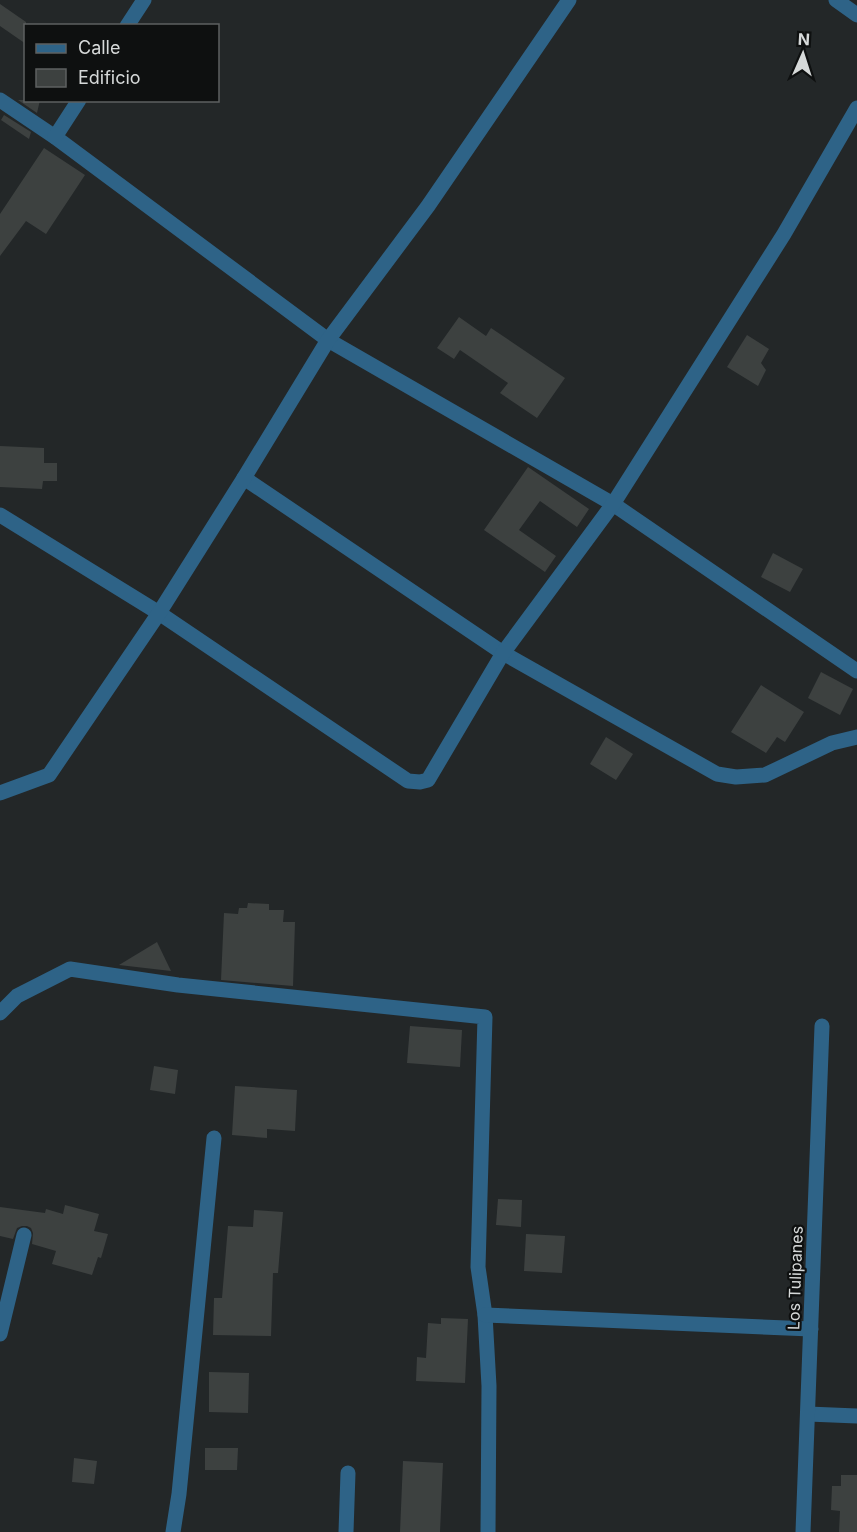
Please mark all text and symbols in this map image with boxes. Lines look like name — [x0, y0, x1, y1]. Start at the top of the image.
legend — [24, 24, 219, 102]
north arrow — [773, 24, 833, 84]
text: N — [797, 29, 810, 49]
text: Calle — [78, 37, 120, 58]
text: Edificio — [78, 67, 141, 88]
street label: Los Tulipanes — [783, 1226, 807, 1330]

